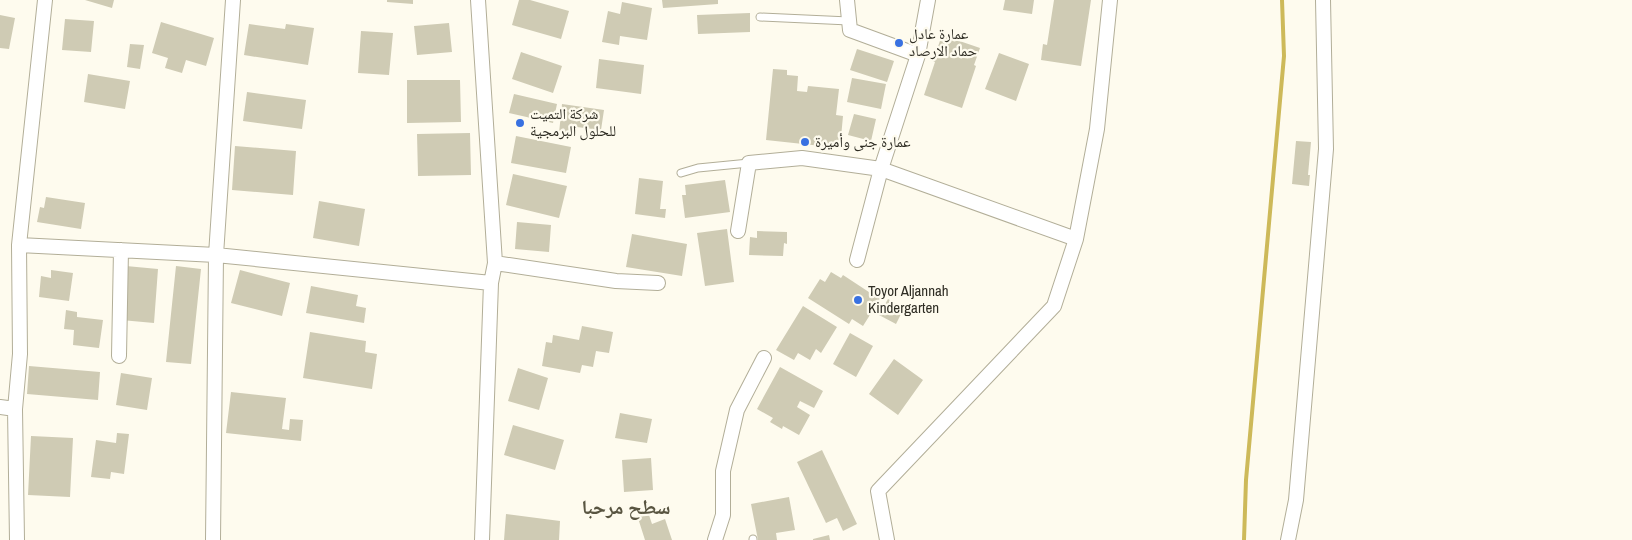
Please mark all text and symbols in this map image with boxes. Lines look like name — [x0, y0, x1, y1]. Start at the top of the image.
place label: عمارة عادل حماد الارصاد — [909, 23, 978, 61]
marker: عمارة عادل حماد الارصاد — [893, 37, 905, 49]
place label: شركة التميت للحلول البرمجية — [530, 103, 616, 141]
marker: شركة التميت للحلول البرمجية — [514, 117, 526, 129]
place label: عمارة جنى وأميرة — [815, 131, 911, 152]
marker: عمارة جنى وأميرة — [799, 136, 811, 148]
place label: Toyor Aljannah Kindergarten — [868, 280, 949, 318]
marker: Toyor Aljannah Kindergarten — [852, 294, 864, 306]
district label: سطح مرحبا — [581, 493, 671, 520]

